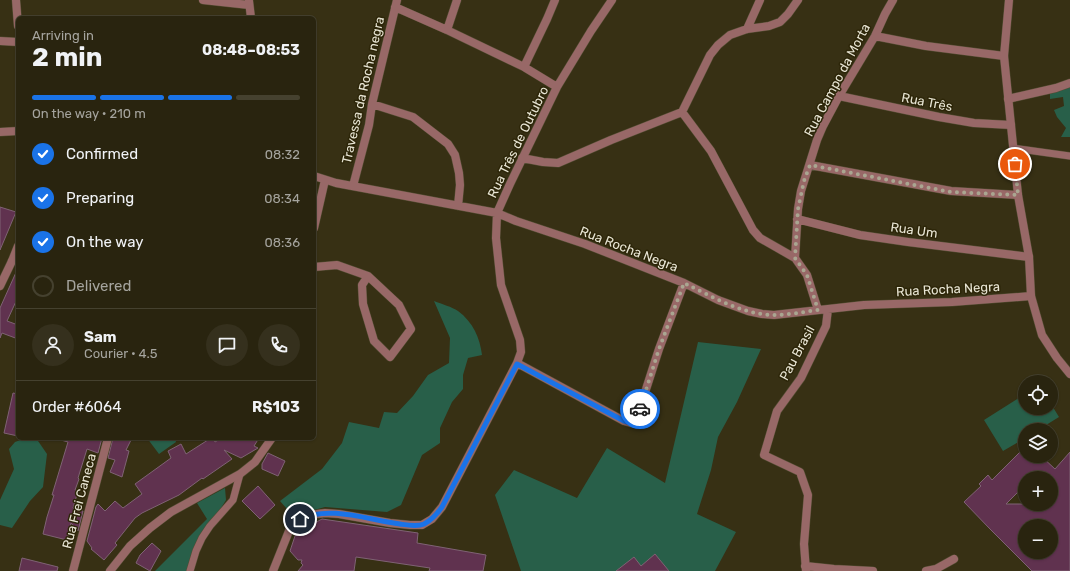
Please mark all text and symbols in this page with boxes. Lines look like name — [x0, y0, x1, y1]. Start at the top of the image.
street label: Travessa da Rocha negra — [339, 15, 388, 165]
street label: Rua Campo da Morta — [801, 21, 873, 139]
text: Arriving in — [32, 28, 94, 43]
text: 08:48–08:53 — [202, 41, 300, 59]
text: 2 min — [32, 42, 102, 73]
street label: Rua Três de Outubro — [484, 84, 552, 200]
street label: Rua Três — [900, 90, 954, 114]
text: On the way · 210 m — [32, 106, 146, 121]
icon: check — [32, 143, 54, 165]
text: Confirmed — [66, 145, 138, 163]
text: 08:32 — [265, 147, 300, 162]
pin — [998, 147, 1032, 181]
icon: bag — [1004, 153, 1026, 175]
icon: check — [32, 187, 54, 209]
text: Preparing — [66, 189, 134, 207]
text: 08:34 — [264, 191, 300, 206]
street label: Rua Um — [889, 219, 939, 241]
street label: Rua Rocha Negra — [577, 223, 680, 276]
icon: check — [32, 231, 54, 253]
text: On the way — [66, 233, 144, 251]
text: 08:36 — [264, 235, 300, 250]
text: Delivered — [66, 277, 131, 295]
street label: Rua Rocha Negra — [896, 279, 1000, 300]
street label: Pau Brasil — [776, 323, 818, 383]
button: person — [32, 324, 74, 366]
button: chat — [206, 324, 248, 366]
button: phone — [258, 324, 300, 366]
text: Sam — [84, 328, 117, 346]
text: Courier · 4.5 — [84, 346, 158, 361]
map controls — [1018, 375, 1058, 559]
button: locate — [1018, 375, 1058, 415]
courier — [620, 389, 660, 429]
text: Order #6064 — [32, 398, 121, 416]
text: R$103 — [252, 398, 300, 416]
icon: car — [629, 398, 651, 420]
button: layers — [1018, 423, 1058, 463]
street label: Rua Frei Caneca — [59, 452, 99, 550]
button: + — [1018, 471, 1058, 511]
pin — [283, 502, 317, 536]
icon: home — [289, 508, 311, 530]
button: − — [1018, 519, 1058, 559]

